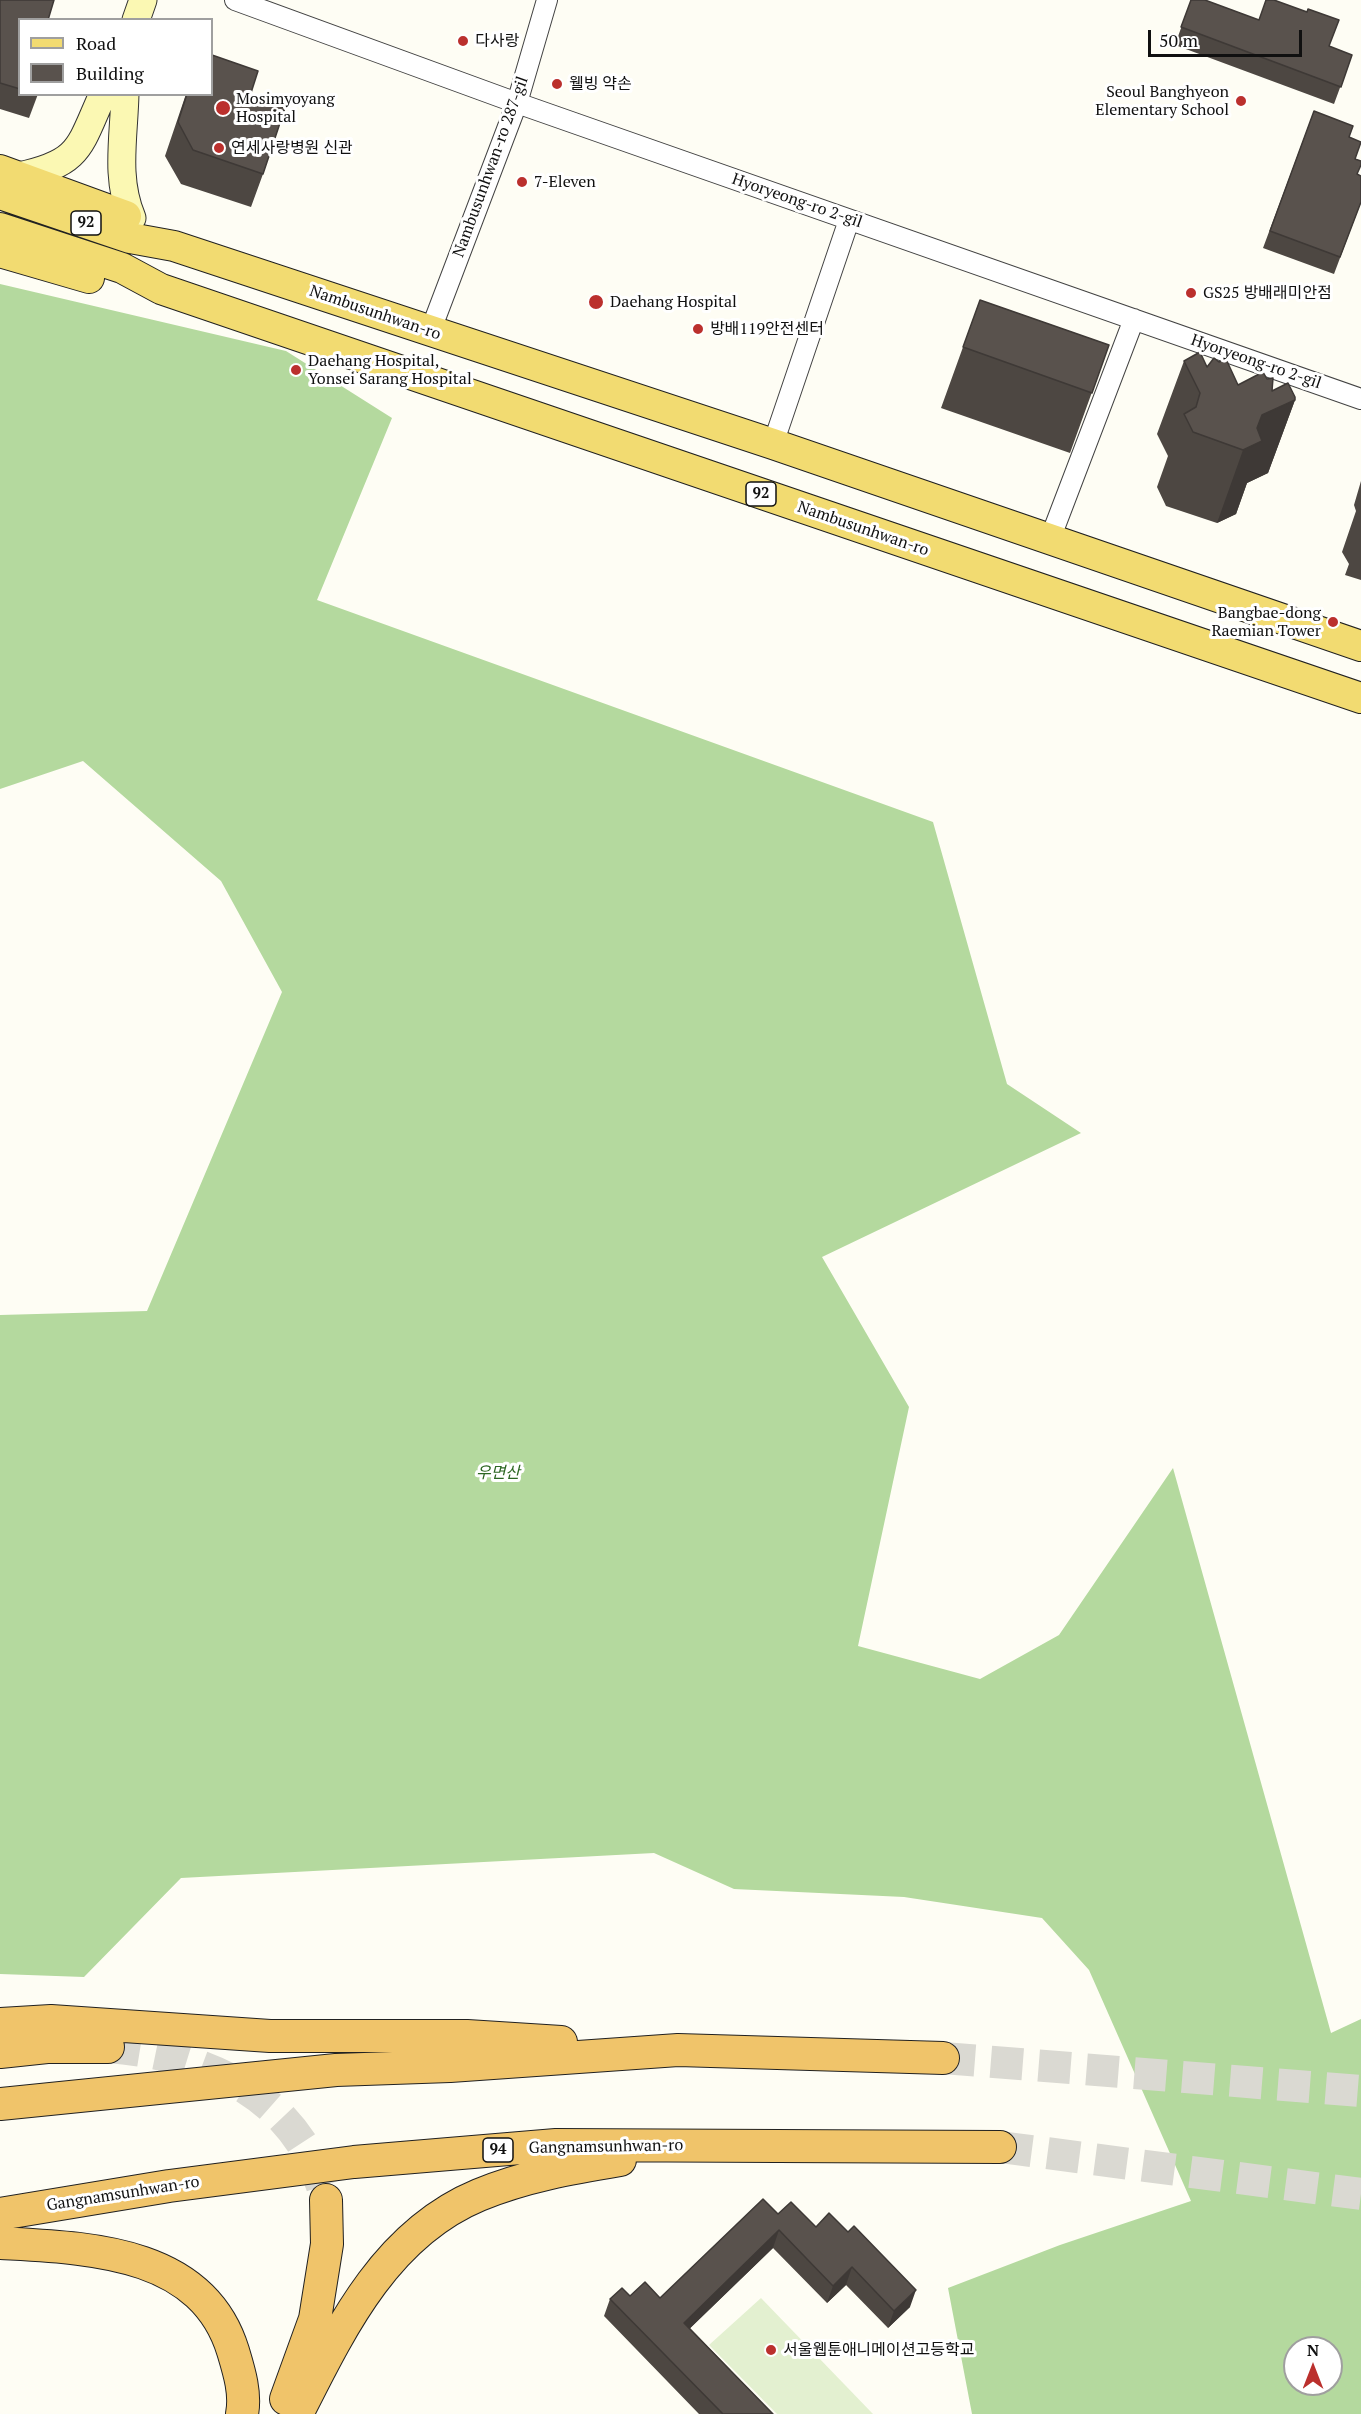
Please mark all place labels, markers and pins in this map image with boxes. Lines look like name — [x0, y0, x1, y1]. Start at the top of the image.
place label: 다사랑 — [475, 31, 519, 51]
marker: 다사랑 — [456, 34, 470, 48]
place label: 웰빙 약손 — [569, 74, 632, 94]
marker: 웰빙 약손 — [550, 77, 564, 91]
place label: Seoul Banghyeon Elementary School — [1095, 82, 1229, 120]
place label: Mosimyoyang Hospital — [236, 89, 335, 127]
marker: Seoul Banghyeon Elementary School — [1234, 94, 1248, 108]
marker: Mosimyoyang Hospital — [214, 99, 232, 117]
place label: 연세사랑병원 신관 — [231, 138, 353, 158]
marker: 연세사랑병원 신관 — [212, 141, 226, 155]
place label: 7-Eleven — [534, 172, 596, 192]
marker: 7-Eleven — [515, 175, 529, 189]
place label: GS25 방배래미안점 — [1203, 283, 1332, 303]
marker: GS25 방배래미안점 — [1184, 286, 1198, 300]
place label: Daehang Hospital — [610, 292, 737, 312]
marker: Daehang Hospital — [587, 293, 605, 311]
place label: 방배119안전센터 — [710, 319, 824, 339]
marker: 방배119안전센터 — [691, 322, 705, 336]
place label: Daehang Hospital, Yonsei Sarang Hospital — [308, 351, 472, 389]
marker: Daehang Hospital, Yonsei Sarang Hospital — [289, 363, 303, 377]
place label: Bangbae-dong Raemian Tower — [1211, 603, 1321, 641]
marker: Bangbae-dong Raemian Tower — [1326, 615, 1340, 629]
place label: 서울웹툰애니메이션고등학교 — [783, 2340, 974, 2360]
marker: 서울웹툰애니메이션고등학교 — [764, 2343, 778, 2357]

